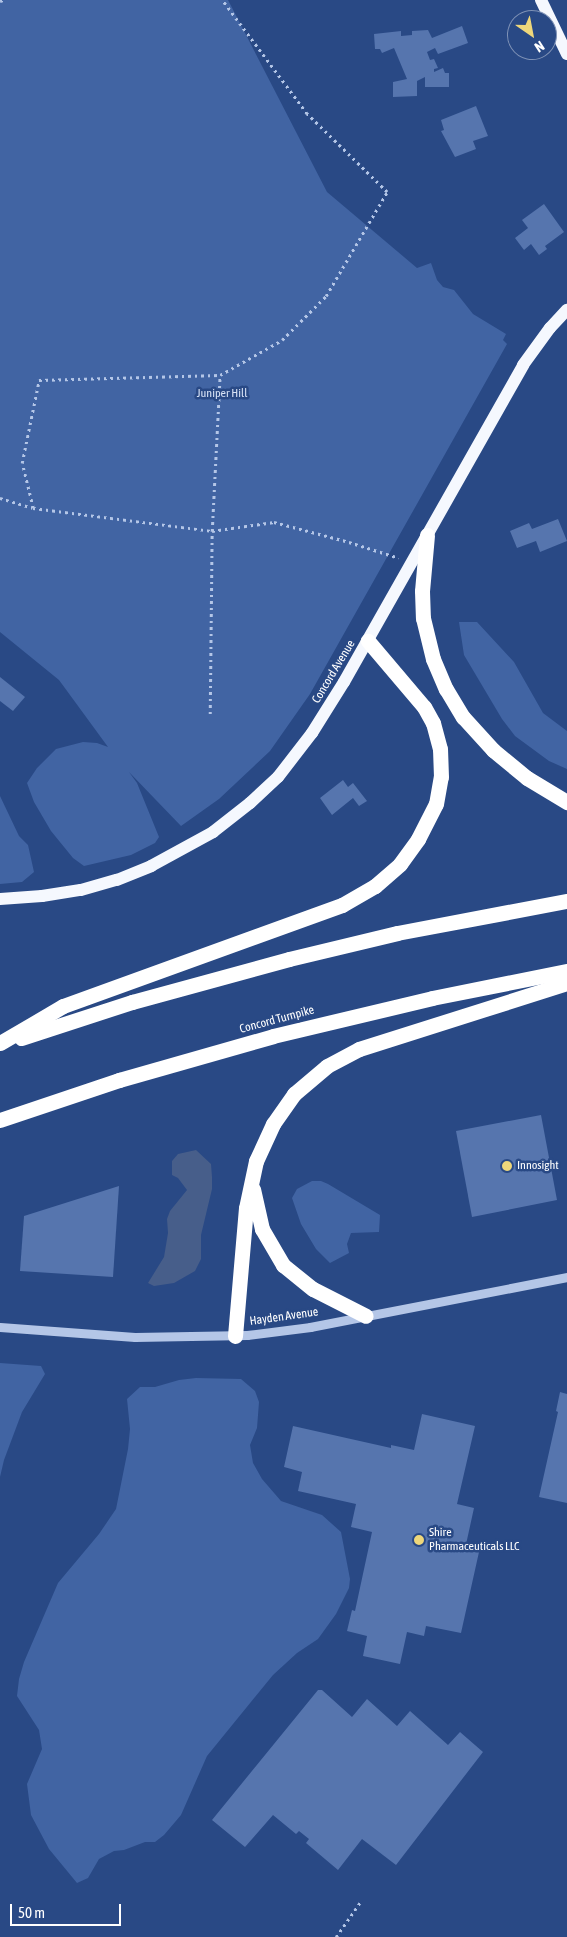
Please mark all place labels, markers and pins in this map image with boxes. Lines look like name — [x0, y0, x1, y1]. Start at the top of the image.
place label: Innosight — [517, 1159, 559, 1173]
marker: Innosight — [501, 1160, 513, 1172]
place label: Shire Pharmaceuticals LLC — [429, 1526, 519, 1554]
marker: Shire Pharmaceuticals LLC — [413, 1534, 425, 1546]

